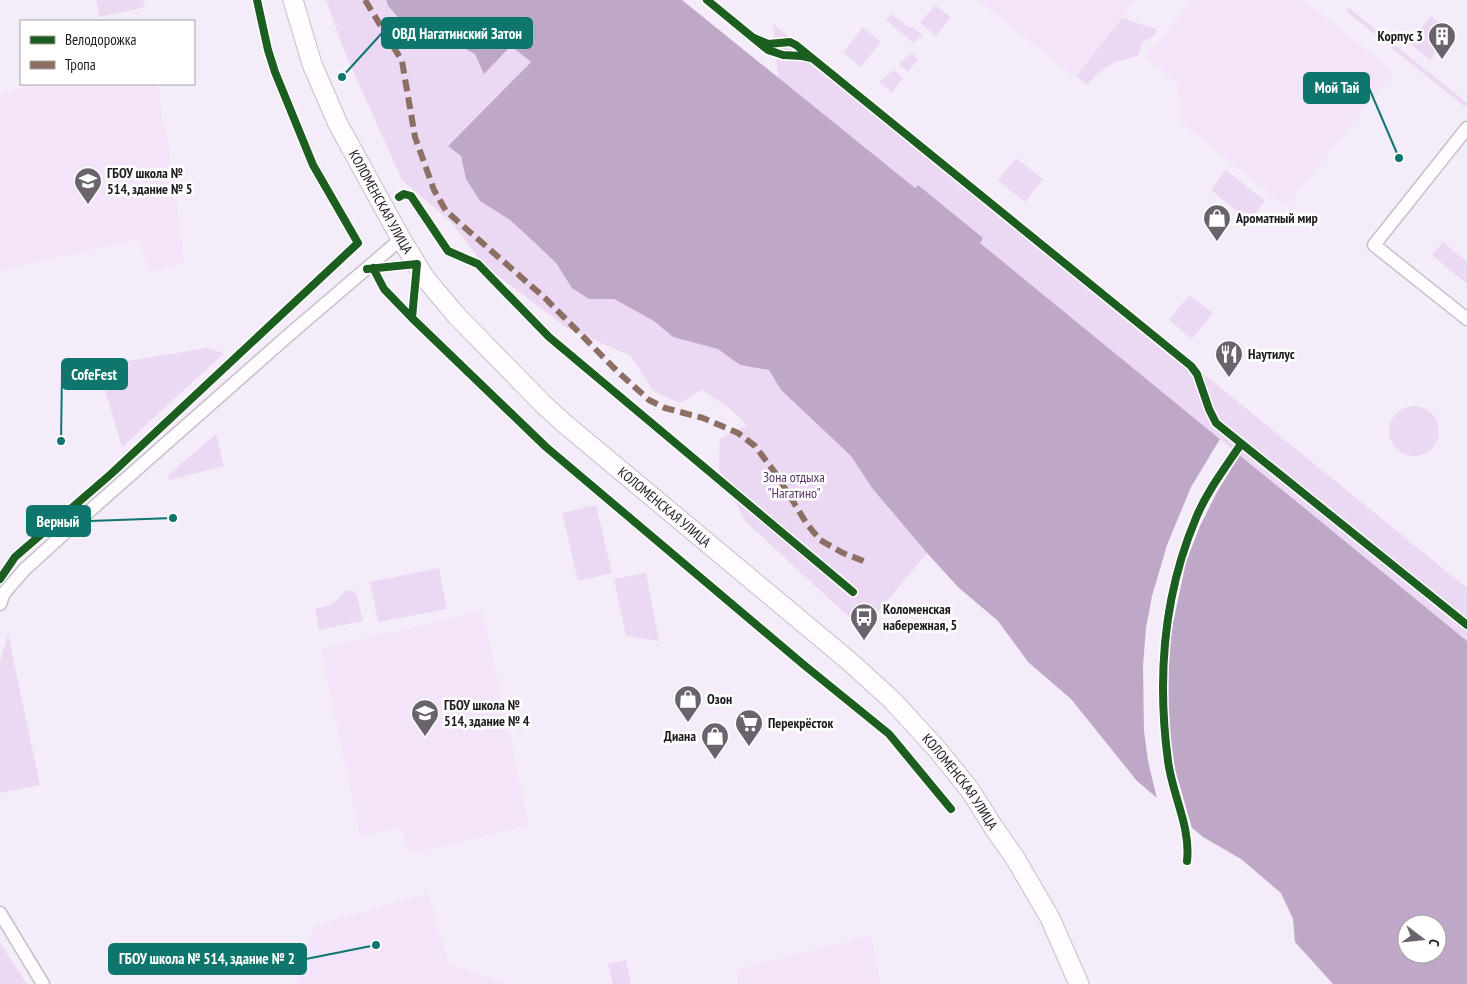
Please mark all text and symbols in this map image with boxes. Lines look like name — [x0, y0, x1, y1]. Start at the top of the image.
callout: ОВД Нагатинский Затон — [382, 18, 532, 48]
legend — [20, 20, 195, 85]
building icon: Корпус 3 — [1427, 21, 1457, 60]
text: ОВД Нагатинский Затон — [392, 24, 522, 43]
place label: Корпус 3 — [1378, 27, 1423, 45]
text: Велодорожка — [65, 30, 136, 49]
text: Тропа — [65, 55, 96, 74]
callout: Мой Тай — [1304, 73, 1369, 103]
text: Мой Тай — [1315, 78, 1360, 97]
street label: КОЛОМЕНСКАЯ УЛИЦА — [345, 147, 417, 257]
place label: ГБОУ школа № 514, здание № 5 — [107, 164, 192, 198]
school or university icon: ГБОУ школа № 514, здание № 5 — [73, 166, 103, 205]
shop icon: Ароматный мир — [1202, 203, 1232, 242]
place label: Ароматный мир — [1235, 209, 1318, 227]
restaurant icon: Наутилус — [1214, 339, 1244, 378]
place label: Наутилус — [1248, 345, 1295, 363]
callout: CofeFest — [62, 359, 127, 389]
text: CofeFest — [71, 365, 117, 384]
street label: КОЛОМЕНСКАЯ УЛИЦА — [614, 463, 715, 551]
park label: Зона отдыха "Нагатино" — [763, 468, 825, 502]
callout: Верный — [27, 506, 90, 536]
text: Верный — [37, 512, 80, 531]
place label: Коломенская набережная, 5 — [883, 600, 957, 634]
bus stop icon: Коломенская набережная, 5 — [849, 602, 879, 641]
shop icon: Озон — [673, 684, 703, 723]
place label: Озон — [707, 690, 732, 708]
place label: ГБОУ школа № 514, здание № 4 — [444, 696, 530, 730]
school or university icon: ГБОУ школа № 514, здание № 4 — [410, 698, 440, 737]
supermarket icon: Перекрёсток — [734, 708, 764, 747]
place label: Перекрёсток — [768, 714, 833, 732]
shop icon: Диана — [700, 721, 730, 760]
place label: Диана — [664, 727, 696, 745]
street label: КОЛОМЕНСКАЯ УЛИЦА — [918, 730, 1002, 833]
north arrow — [1397, 914, 1447, 964]
text: С — [1425, 937, 1444, 949]
callout: ГБОУ школа № 514, здание № 2 — [109, 944, 306, 974]
text: ГБОУ школа № 514, здание № 2 — [119, 949, 295, 968]

